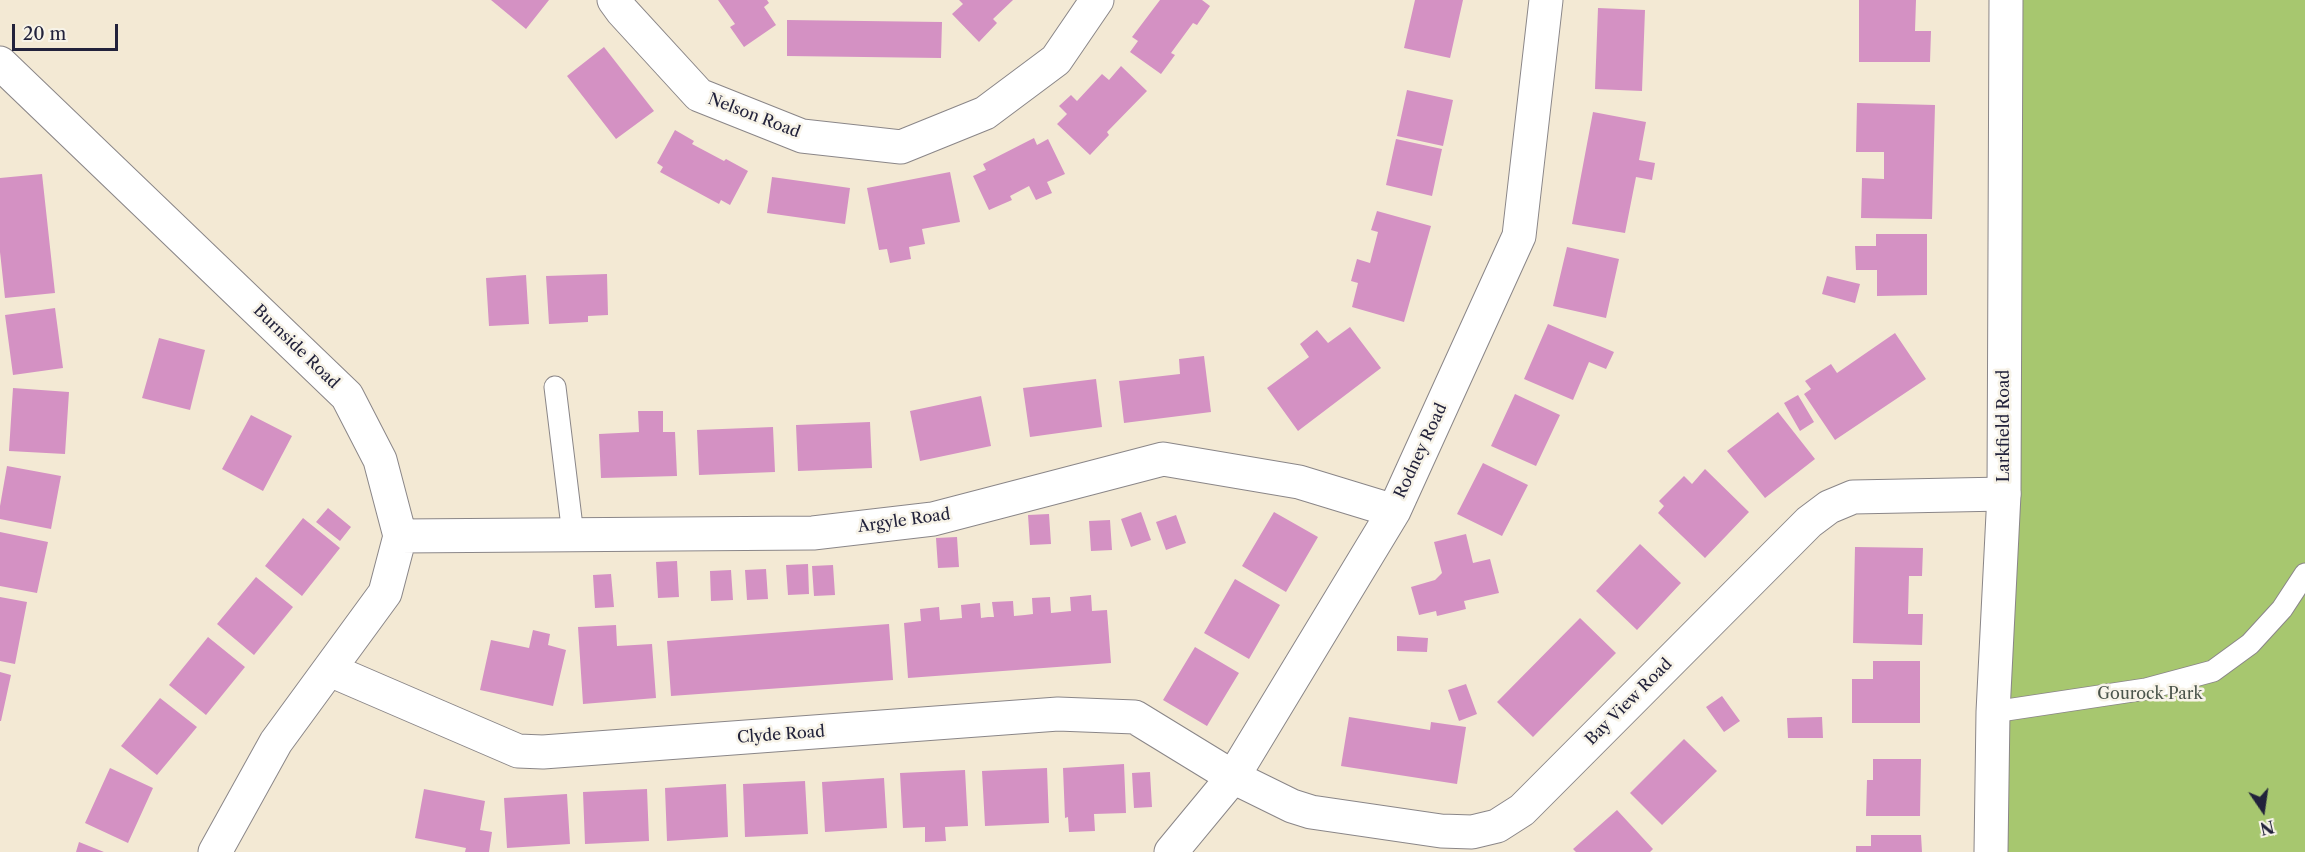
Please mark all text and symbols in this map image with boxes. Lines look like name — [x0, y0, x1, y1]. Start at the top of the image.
scale bar — [15, 12, 122, 50]
text: 20 m — [23, 23, 66, 45]
street label: Nelson Road — [705, 90, 803, 142]
street label: Burnside Road — [249, 301, 343, 393]
street label: Larkfield Road — [1994, 370, 2014, 482]
street label: Rodney Road — [1391, 400, 1451, 502]
street label: Argyle Road — [856, 505, 952, 537]
street label: Bay View Road — [1582, 655, 1676, 749]
park label: Gourock Park — [2097, 684, 2203, 704]
street label: Clyde Road — [736, 722, 826, 748]
north arrow — [2233, 780, 2293, 840]
text: N — [2258, 816, 2276, 839]

